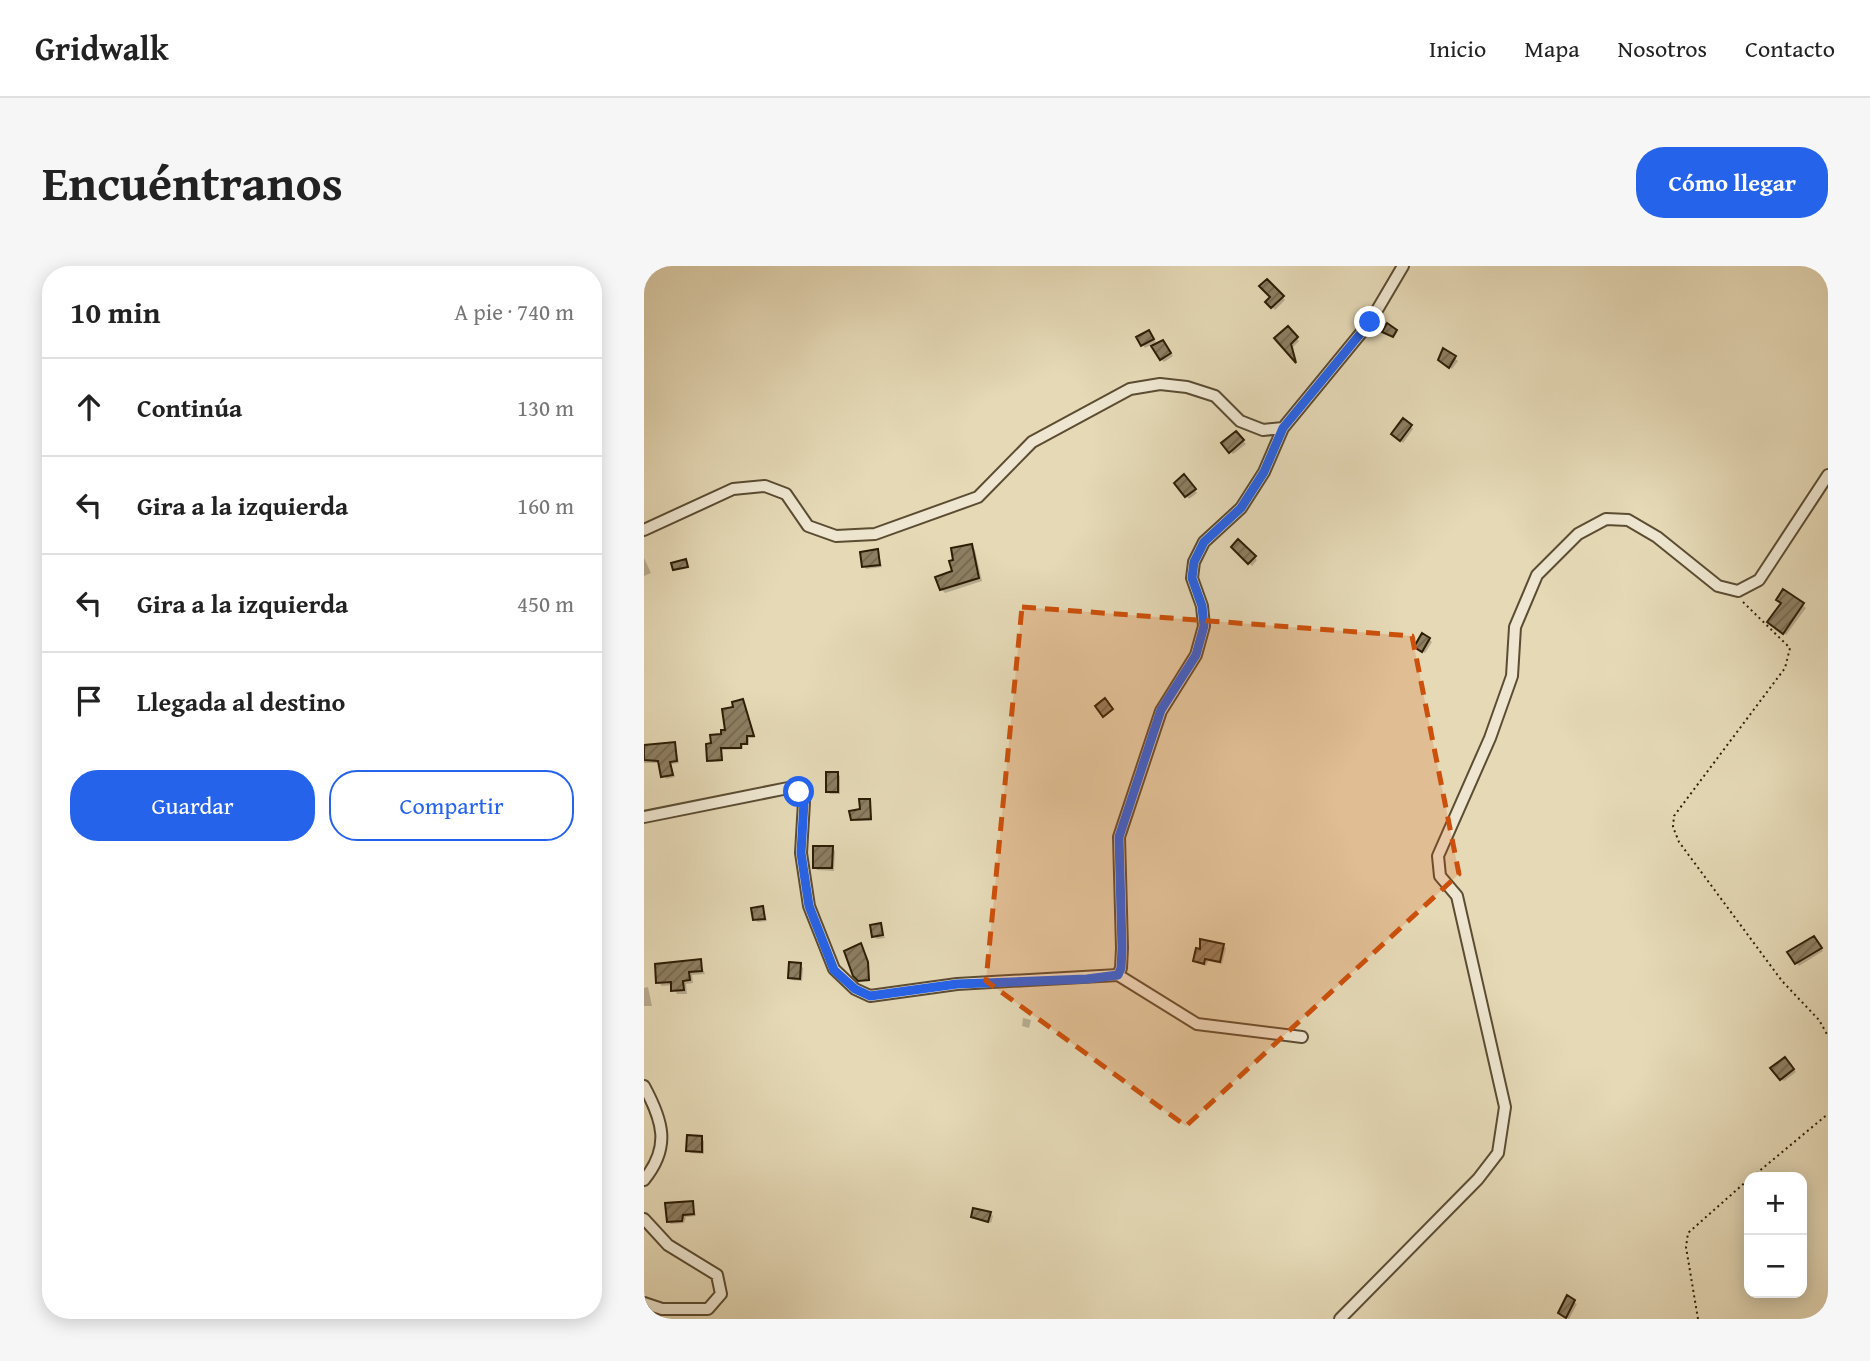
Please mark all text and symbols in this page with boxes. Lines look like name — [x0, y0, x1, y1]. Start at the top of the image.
text: Gridwalk — [35, 24, 169, 72]
text: Inicio — [1429, 31, 1486, 66]
text: Mapa — [1524, 31, 1580, 66]
text: Nosotros — [1618, 31, 1707, 66]
text: Contacto — [1745, 31, 1835, 66]
text: Encuéntranos — [42, 146, 343, 218]
button: Cómo llegar — [1636, 147, 1828, 218]
text: 10 min — [70, 290, 160, 334]
text: A pie · 740 m — [454, 295, 574, 328]
route end — [1354, 306, 1385, 337]
icon: ahead — [70, 388, 108, 426]
text: Continúa — [137, 388, 242, 427]
text: 130 m — [517, 391, 574, 424]
icon: left — [70, 486, 108, 524]
text: Gira a la izquierda — [137, 486, 348, 525]
text: 160 m — [517, 489, 574, 522]
icon: left — [70, 584, 108, 622]
text: Gira a la izquierda — [137, 584, 348, 623]
text: 450 m — [517, 587, 574, 620]
icon: arrive — [70, 682, 108, 720]
text: Llegada al destino — [137, 682, 345, 721]
button: Guardar — [70, 770, 315, 841]
button: Compartir — [329, 770, 574, 841]
route start — [783, 776, 814, 807]
map controls — [1744, 1172, 1807, 1298]
button: + — [1744, 1172, 1807, 1235]
button: − — [1744, 1235, 1807, 1298]

